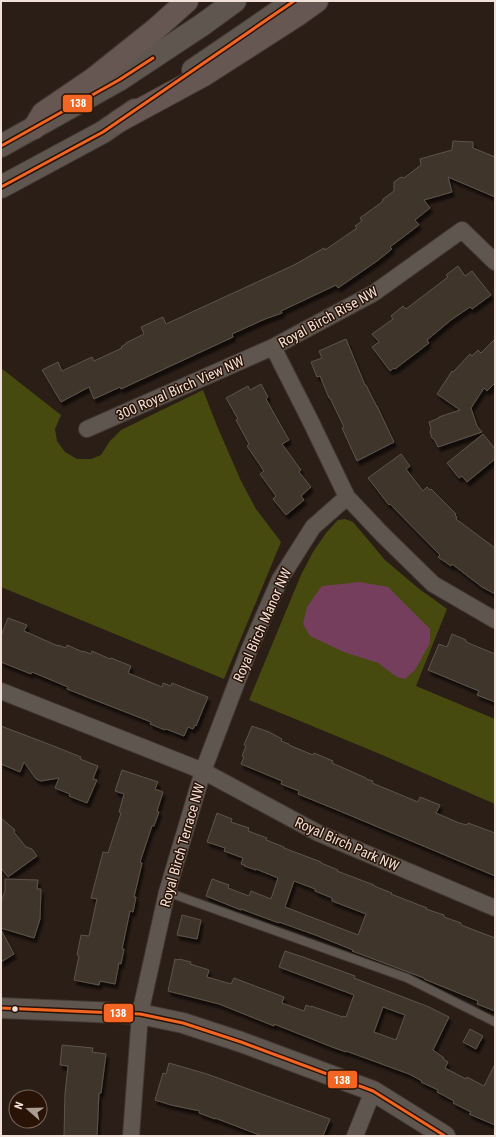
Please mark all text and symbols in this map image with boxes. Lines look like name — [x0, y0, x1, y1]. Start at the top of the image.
line badge: 138 — [62, 94, 93, 113]
text: 138 — [70, 97, 87, 110]
street label: Royal Birch Rise NW — [276, 283, 381, 351]
street label: 300 Royal Birch View NW — [114, 353, 247, 423]
street label: Royal Birch Manor NW — [230, 565, 294, 684]
street label: Royal Birch Terrace NW — [157, 781, 207, 909]
street label: Royal Birch Park NW — [293, 814, 402, 874]
line badge: 138 — [103, 1003, 134, 1023]
unlabelled marker — [10, 1004, 20, 1014]
text: 138 — [110, 1007, 127, 1020]
line badge: 138 — [327, 1070, 358, 1089]
text: 138 — [334, 1074, 351, 1087]
north arrow — [8, 1089, 48, 1129]
text: N — [12, 1100, 26, 1111]

